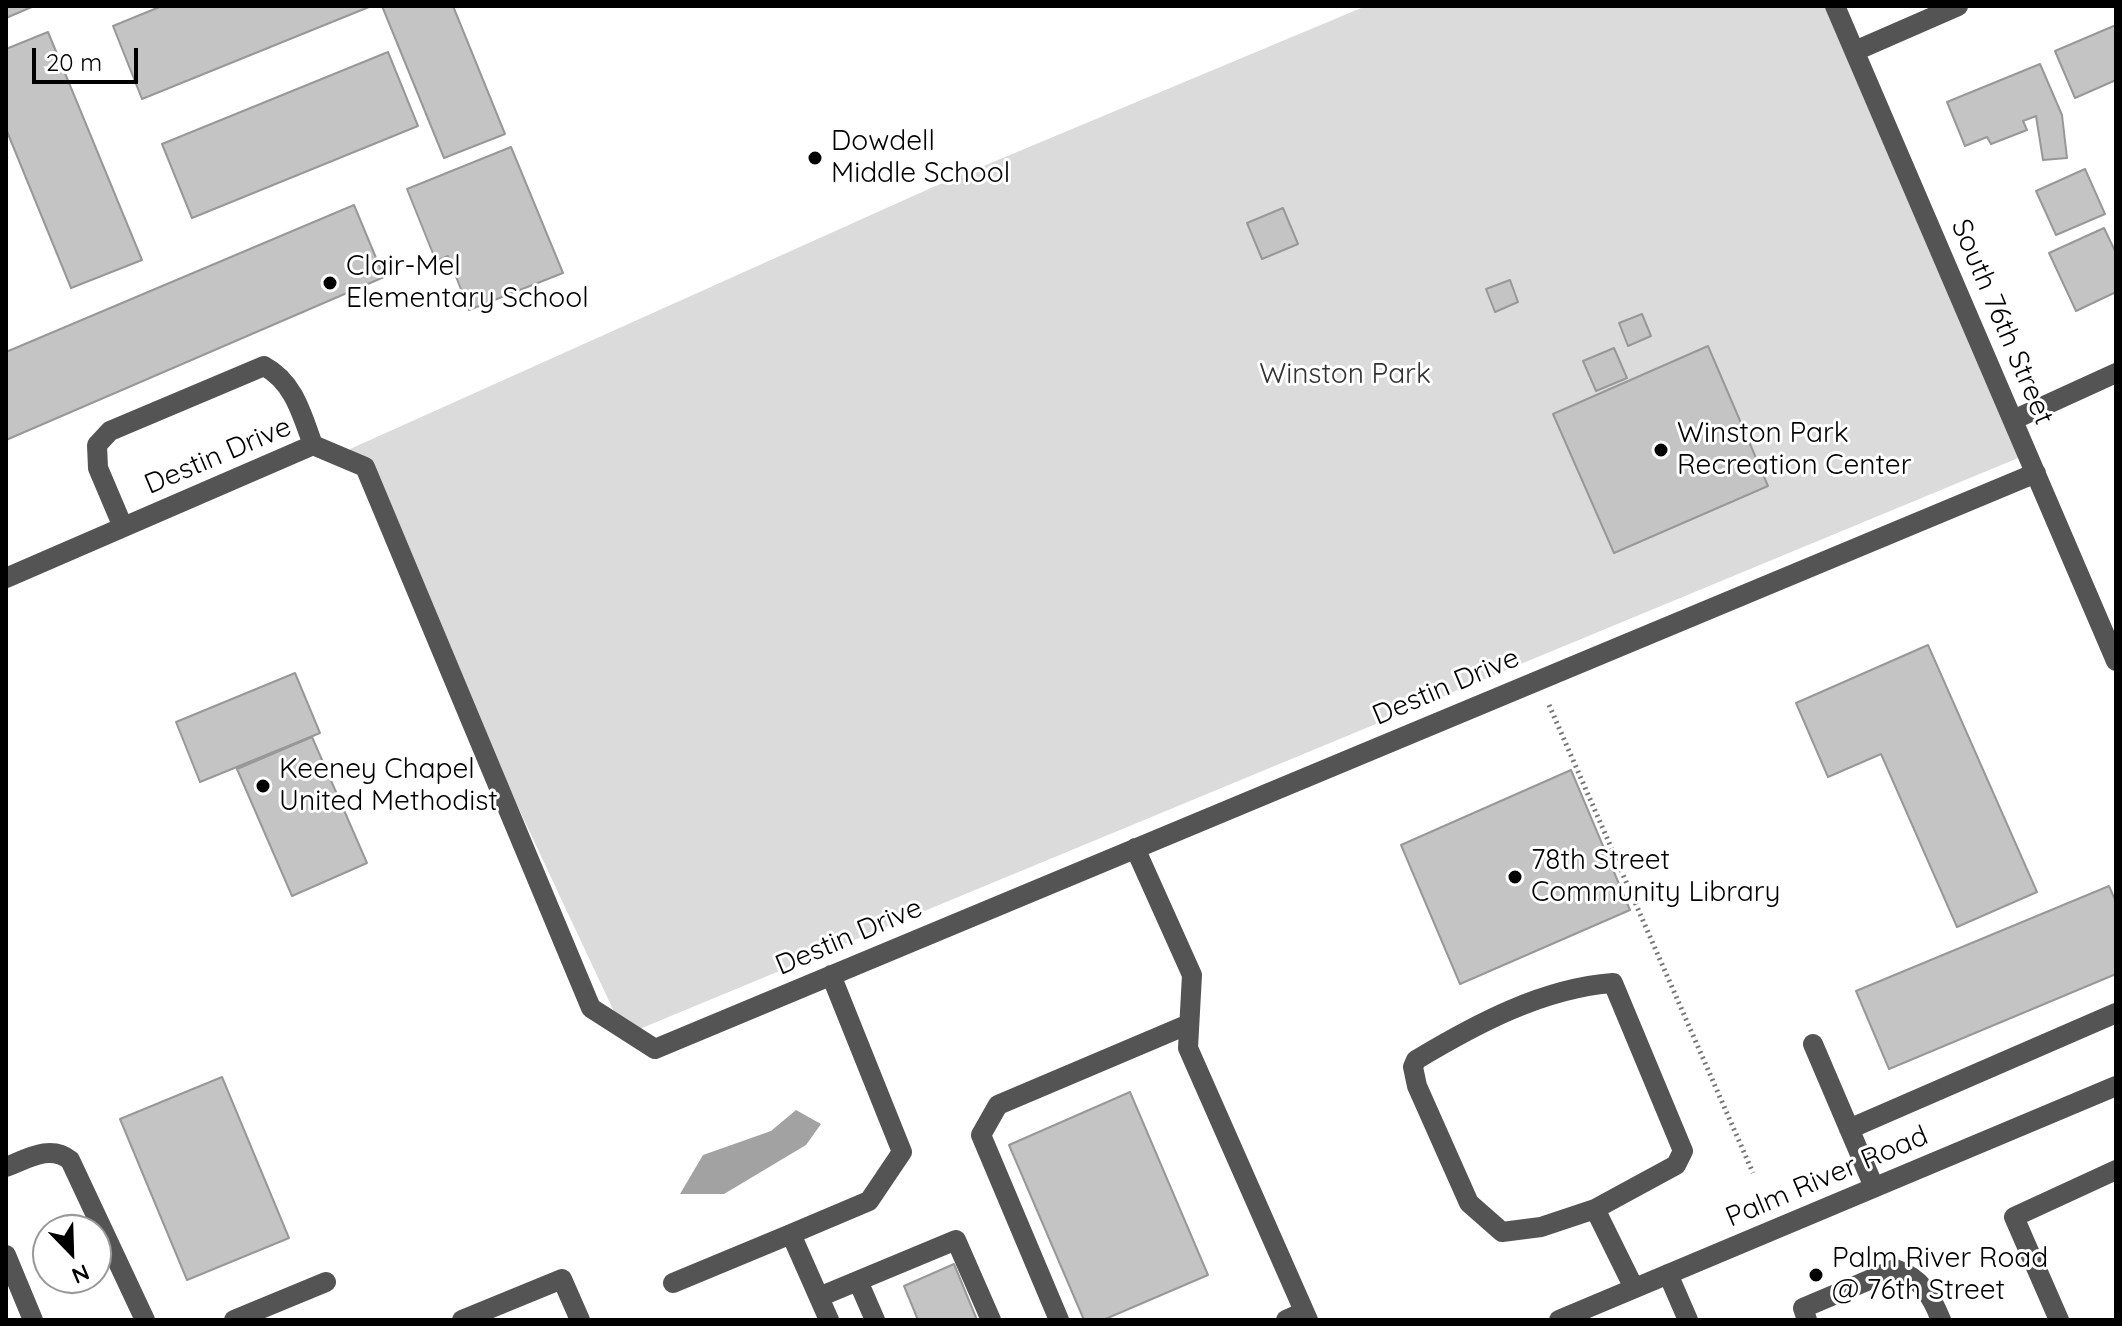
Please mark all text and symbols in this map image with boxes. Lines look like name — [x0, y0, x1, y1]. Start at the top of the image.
scale bar — [36, 32, 142, 82]
text: 20 m — [46, 47, 102, 77]
place label: Dowdell Middle School — [831, 125, 1010, 191]
marker: Dowdell Middle School — [806, 149, 824, 167]
street label: South 76th Street — [1944, 214, 2060, 430]
place label: Clair-Mel Elementary School — [346, 250, 589, 316]
marker: Clair-Mel Elementary School — [321, 274, 339, 292]
park label: Winston Park — [1259, 358, 1431, 392]
street label: Destin Drive — [140, 410, 296, 502]
place label: Winston Park Recreation Center — [1677, 417, 1911, 483]
marker: Winston Park Recreation Center — [1652, 441, 1670, 459]
street label: Destin Drive — [1368, 641, 1524, 733]
place label: Keeney Chapel United Methodist — [279, 753, 498, 819]
marker: Keeney Chapel United Methodist — [254, 777, 272, 795]
place label: 78th Street Community Library — [1531, 844, 1780, 910]
marker: 78th Street Community Library — [1506, 868, 1524, 886]
street label: Destin Drive — [771, 891, 927, 983]
street label: Palm River Road — [1721, 1119, 1933, 1235]
north arrow — [32, 1214, 112, 1294]
place label: Palm River Road @ 76th Street — [1832, 1242, 2048, 1308]
text: N — [68, 1258, 94, 1290]
marker: Palm River Road @ 76th Street — [1807, 1266, 1825, 1284]

